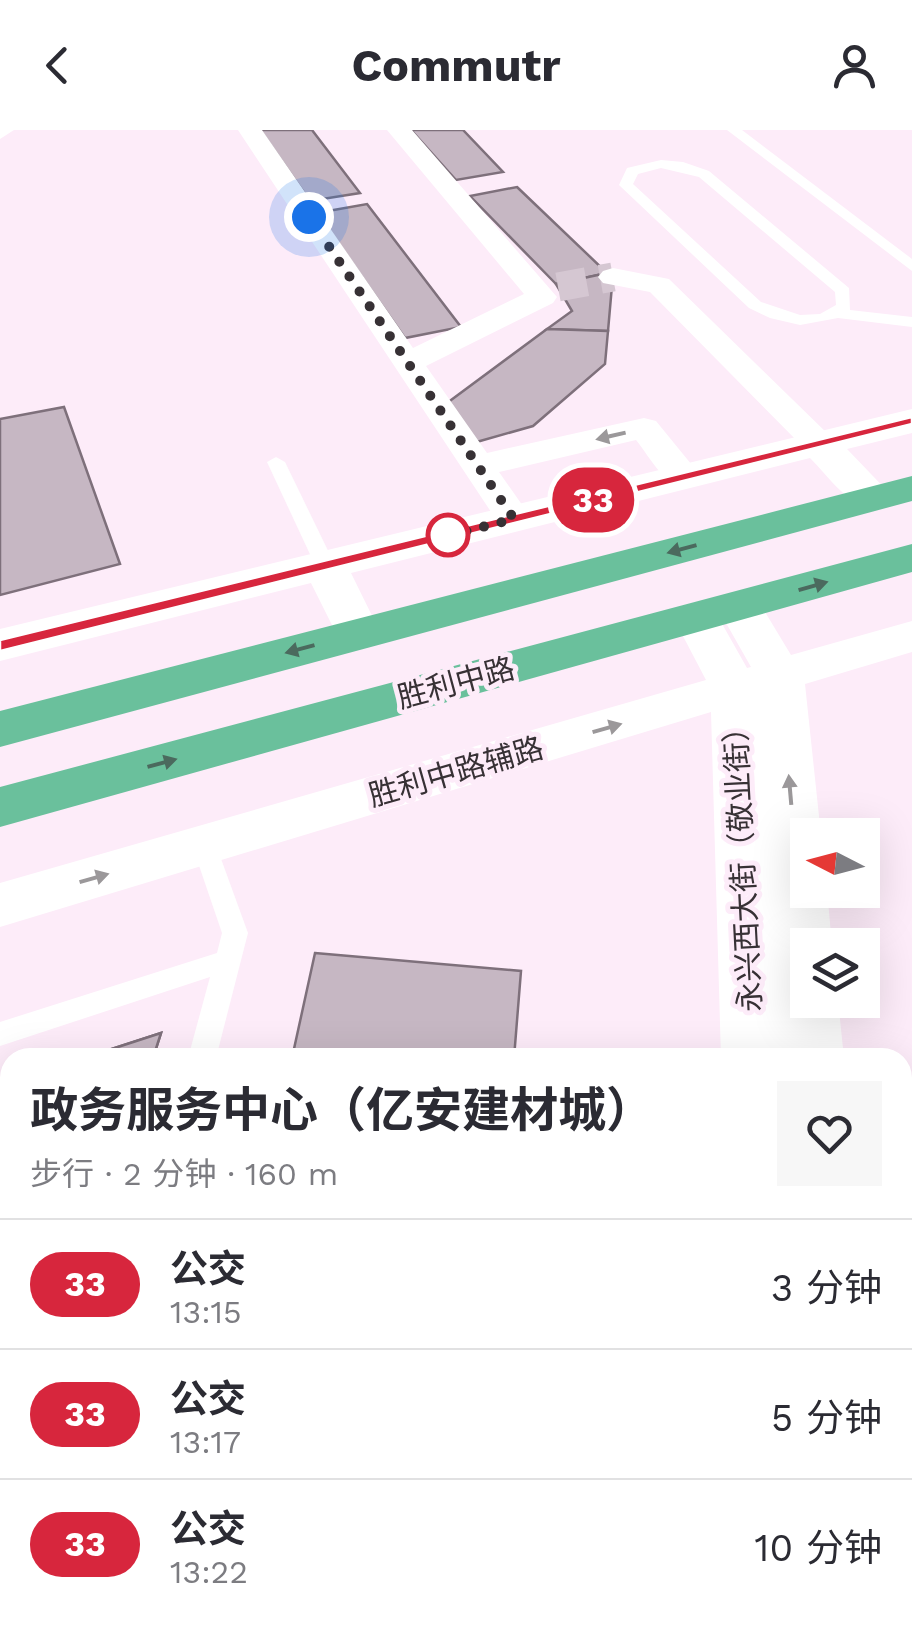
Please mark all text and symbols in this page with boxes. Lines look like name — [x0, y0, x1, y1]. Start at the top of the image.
icon: back — [30, 38, 85, 93]
icon: person — [827, 38, 882, 93]
text: Commutr — [351, 39, 561, 92]
your location — [284, 192, 334, 242]
one-way arrow — [595, 429, 626, 444]
line badge: 33 — [548, 468, 638, 532]
text: 33 — [572, 479, 614, 521]
unlabelled marker — [427, 514, 469, 556]
one-way arrow — [666, 541, 697, 557]
one-way arrow — [798, 578, 829, 594]
one-way arrow — [285, 642, 316, 658]
street label: 胜利中路 — [393, 650, 518, 715]
street label: 永兴西大街（敬业街） — [717, 711, 768, 1013]
one-way arrow — [592, 720, 623, 735]
street label: 胜利中路辅路 — [365, 730, 547, 813]
one-way arrow — [146, 755, 177, 771]
one-way arrow — [782, 773, 798, 805]
north arrow — [790, 818, 880, 908]
map controls — [790, 818, 880, 1018]
one-way arrow — [78, 869, 109, 885]
button: layers — [790, 928, 880, 1018]
button: heart — [777, 1081, 882, 1186]
text: 政务服务中心（亿安建材城） — [30, 1082, 654, 1139]
text: 步行 · 2 分钟 · 160 m — [30, 1155, 338, 1193]
text: 公交 — [170, 1247, 246, 1291]
text: 33 — [64, 1263, 106, 1305]
text: 3 分钟 — [771, 1266, 882, 1310]
text: 13:15 — [170, 1293, 242, 1331]
text: 公交 — [170, 1377, 246, 1421]
text: 33 — [64, 1393, 106, 1435]
text: 5 分钟 — [771, 1396, 882, 1440]
text: 13:17 — [170, 1423, 241, 1461]
text: 公交 — [170, 1507, 246, 1551]
text: 33 — [64, 1523, 106, 1565]
text: 10 分钟 — [755, 1526, 882, 1570]
text: 13:22 — [170, 1553, 248, 1591]

